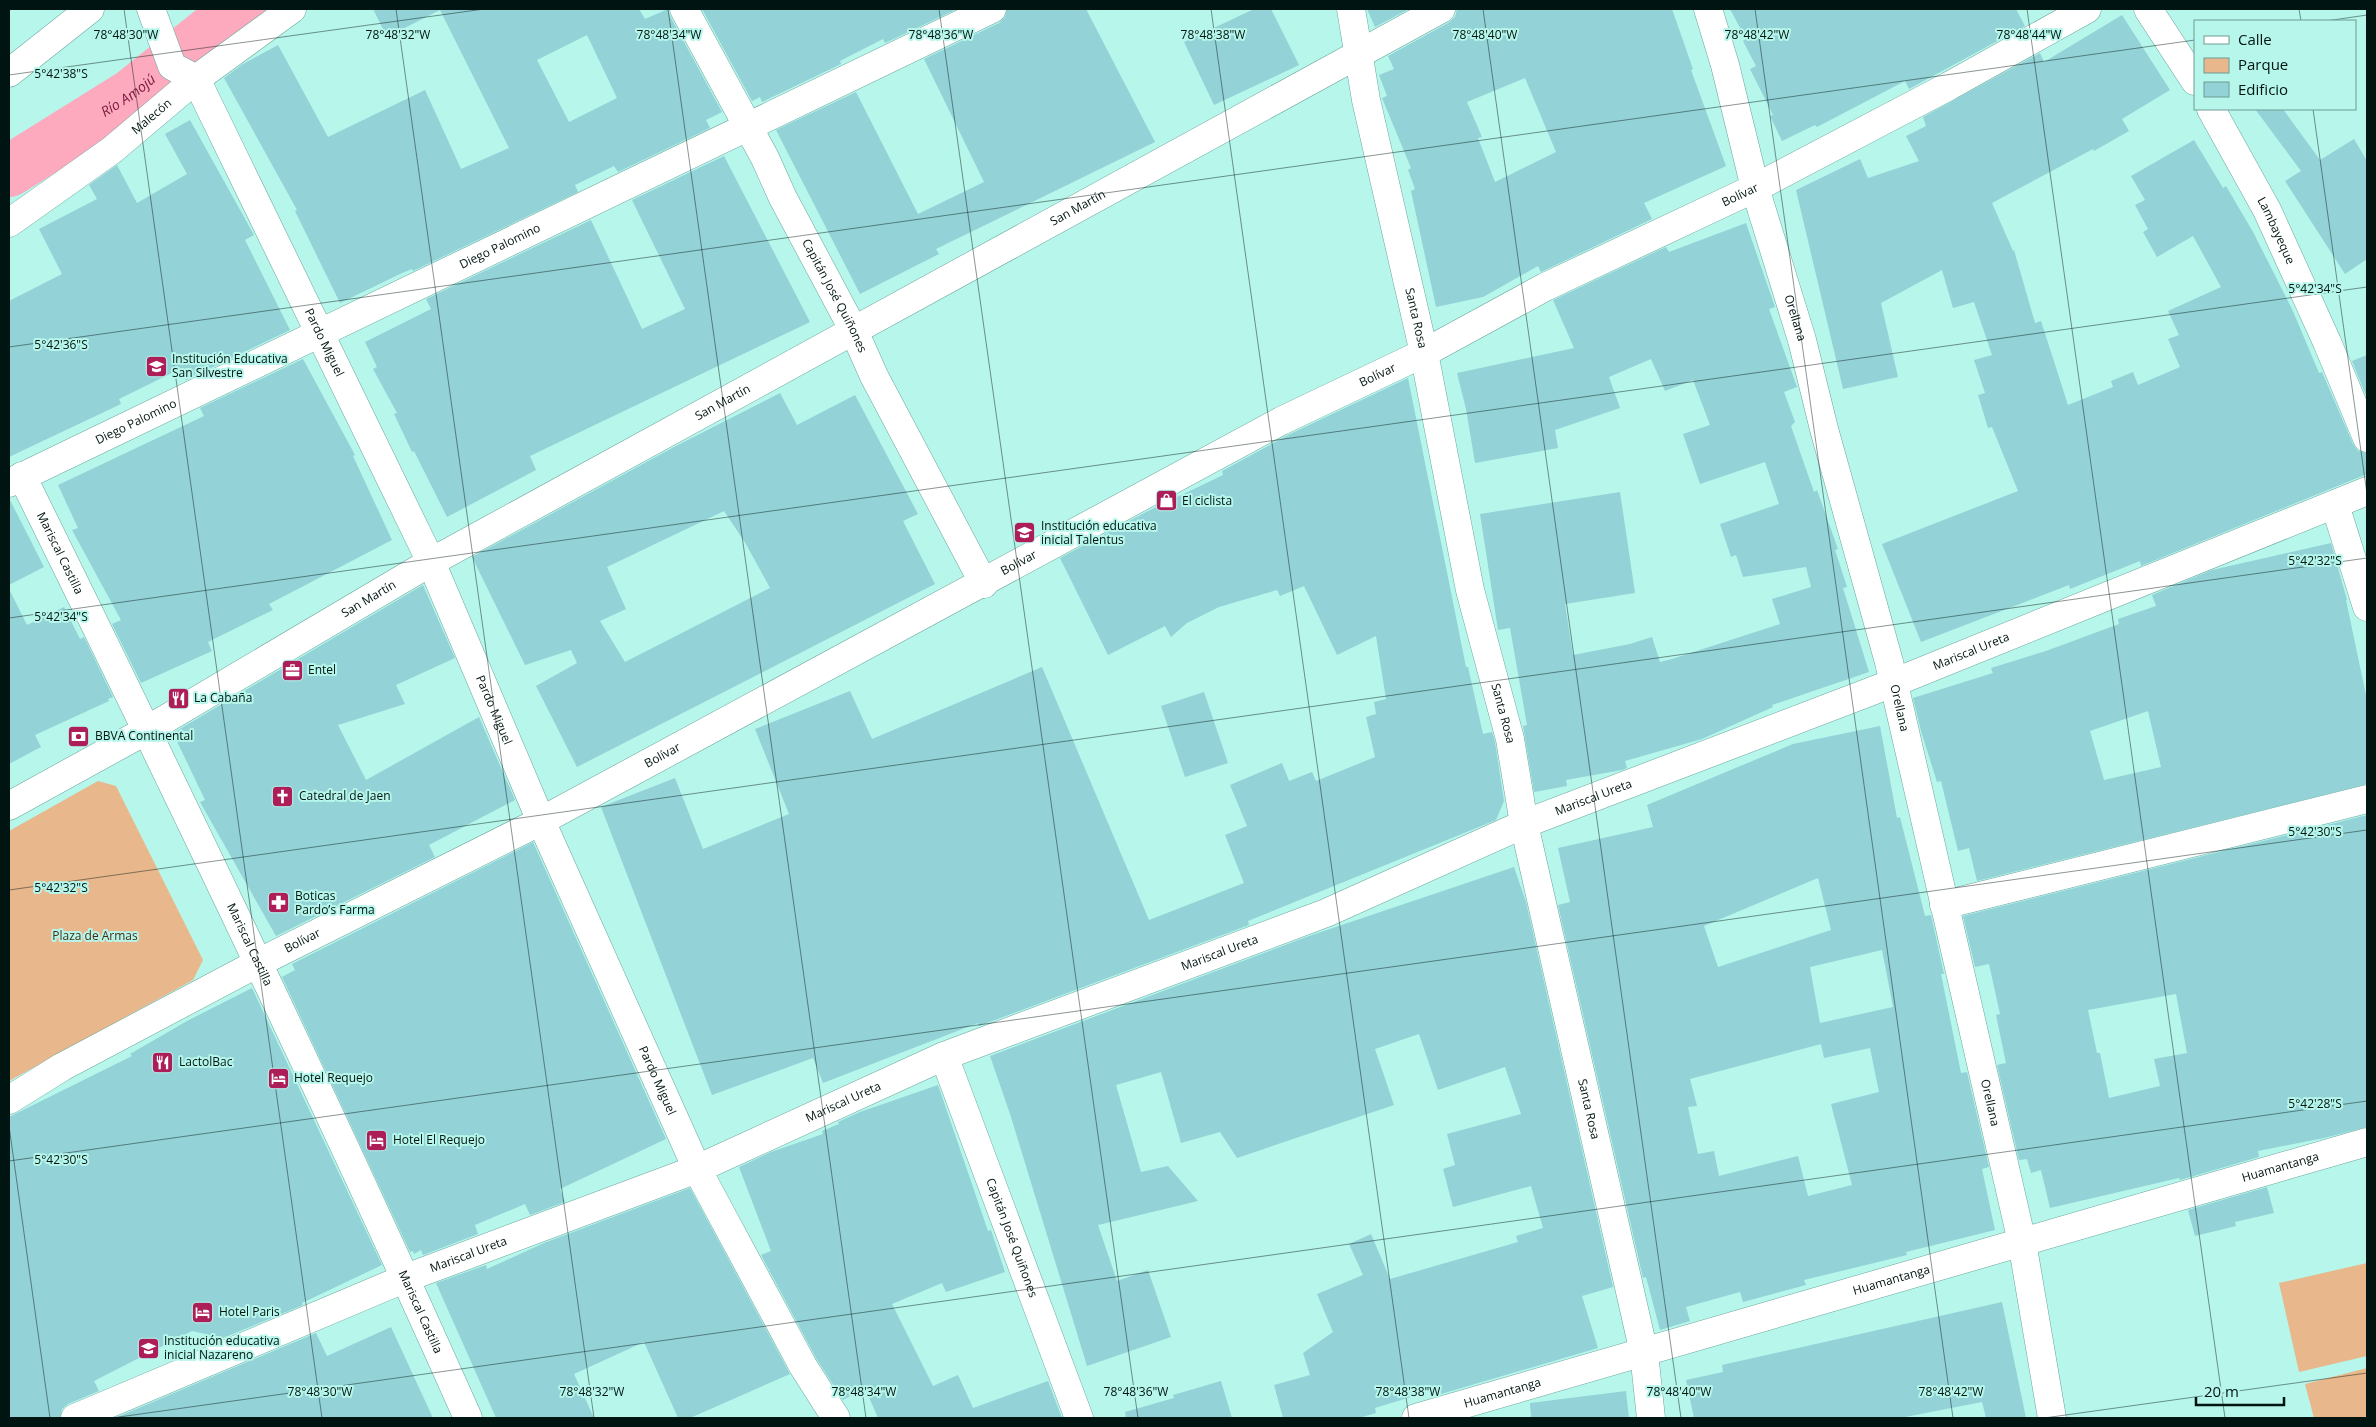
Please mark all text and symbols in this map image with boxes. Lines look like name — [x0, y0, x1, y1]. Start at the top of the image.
legend — [2194, 20, 2356, 110]
text: 78°48'30"W — [94, 26, 158, 43]
text: 78°48'32"W — [366, 26, 430, 43]
text: 78°48'34"W — [637, 26, 701, 43]
text: 78°48'36"W — [909, 26, 973, 43]
text: 78°48'38"W — [1181, 26, 1245, 43]
text: 78°48'40"W — [1453, 26, 1517, 43]
text: 78°48'42"W — [1725, 26, 1789, 43]
text: 78°48'44"W — [1997, 26, 2061, 43]
text: Calle — [2238, 29, 2272, 49]
text: Parque — [2238, 54, 2288, 74]
text: 5°42'38"S — [34, 65, 88, 82]
water label: Río Amojú — [97, 69, 159, 121]
text: Edificio — [2238, 79, 2288, 99]
street label: Malecón — [128, 94, 175, 138]
street label: Bolívar — [1719, 179, 1761, 210]
street label: San Martín — [1047, 185, 1108, 229]
street label: Lambayeque — [2253, 194, 2300, 267]
street label: Diego Palomino — [456, 219, 543, 273]
street label: Capitán José Quiñones — [798, 236, 872, 355]
text: 5°42'34"S — [2288, 280, 2342, 297]
street label: Santa Rosa — [1401, 286, 1432, 350]
street label: Orellana — [1780, 292, 1811, 343]
street label: Pardo Miguel — [301, 305, 348, 379]
text: 5°42'36"S — [34, 336, 88, 353]
place label: Institución Educativa San Silvestre — [172, 350, 288, 381]
school or university icon: Institución Educativa San Silvestre — [144, 354, 168, 378]
street label: Bolívar — [1356, 359, 1398, 391]
street label: San Martín — [692, 380, 753, 424]
street label: Diego Palomino — [92, 394, 179, 448]
shop icon: El ciclista — [1154, 489, 1178, 513]
place label: El ciclista — [1182, 492, 1232, 509]
street label: Mariscal Castilla — [33, 509, 88, 597]
place label: Institución educativa inicial Talentus — [1041, 517, 1157, 548]
school or university icon: Institución educativa inicial Talentus — [1013, 521, 1037, 545]
street label: Bolívar — [997, 546, 1040, 579]
text: 5°42'32"S — [2288, 552, 2342, 569]
street label: San Martín — [338, 576, 399, 621]
text: 5°42'34"S — [34, 608, 88, 625]
street label: Mariscal Ureta — [1930, 628, 2012, 674]
office icon: Entel — [280, 658, 304, 682]
place label: Entel — [308, 661, 336, 678]
street label: Pardo Miguel — [472, 672, 517, 747]
street label: Santa Rosa — [1487, 681, 1520, 745]
street label: Orellana — [1886, 683, 1914, 733]
restaurant icon: La Cabaña — [166, 686, 190, 710]
place label: La Cabaña — [194, 689, 252, 706]
bank icon: BBVA Continental — [67, 724, 91, 748]
place label: BBVA Continental — [95, 727, 193, 744]
street label: Bolívar — [641, 738, 683, 772]
street label: Mariscal Ureta — [1552, 775, 1634, 819]
church icon: Catedral de Jaen — [271, 784, 295, 808]
place label: Catedral de Jaen — [299, 787, 391, 804]
text: 5°42'30"S — [2288, 823, 2342, 840]
text: 5°42'32"S — [34, 879, 88, 896]
place label: Boticas Pardo’s Farma — [295, 887, 375, 918]
pharmacy icon: Boticas Pardo’s Farma — [267, 891, 291, 915]
street label: Mariscal Castilla — [223, 900, 277, 989]
street label: Bolívar — [281, 924, 323, 957]
park label: Plaza de Armas — [52, 927, 138, 944]
street label: Mariscal Ureta — [1178, 930, 1260, 975]
street label: Pardo Miguel — [635, 1043, 681, 1118]
restaurant icon: LactolBac — [151, 1050, 175, 1074]
place label: LactolBac — [179, 1053, 233, 1070]
hotel icon: Hotel Requejo — [266, 1066, 290, 1090]
place label: Hotel Requejo — [294, 1069, 373, 1086]
street label: Mariscal Ureta — [803, 1077, 883, 1126]
street label: Santa Rosa — [1574, 1077, 1604, 1141]
street label: Orellana — [1977, 1077, 2004, 1128]
text: 5°42'28"S — [2288, 1095, 2342, 1112]
hotel icon: Hotel El Requejo — [365, 1128, 389, 1152]
place label: Hotel El Requejo — [393, 1131, 485, 1148]
street label: Huamantanga — [2240, 1147, 2321, 1186]
text: 5°42'30"S — [34, 1151, 88, 1168]
street label: Capitán José Quiñones — [982, 1175, 1042, 1300]
street label: Mariscal Ureta — [427, 1232, 509, 1276]
street label: Huamantanga — [1851, 1260, 1932, 1299]
street label: Mariscal Castilla — [395, 1267, 447, 1356]
hotel icon: Hotel Paris — [191, 1300, 215, 1324]
place label: Hotel Paris — [219, 1303, 280, 1320]
place label: Institución educativa inicial Nazareno — [164, 1332, 280, 1363]
school or university icon: Institución educativa inicial Nazareno — [136, 1336, 160, 1360]
street label: Huamantanga — [1462, 1373, 1543, 1412]
scale bar — [2196, 1374, 2284, 1406]
text: 20 m — [2204, 1381, 2239, 1401]
text: 78°48'30"W — [288, 1383, 352, 1400]
text: 78°48'32"W — [560, 1383, 624, 1400]
text: 78°48'34"W — [832, 1383, 896, 1400]
text: 78°48'36"W — [1104, 1383, 1168, 1400]
text: 78°48'38"W — [1376, 1383, 1440, 1400]
text: 78°48'40"W — [1647, 1383, 1711, 1400]
text: 78°48'42"W — [1919, 1383, 1983, 1400]

